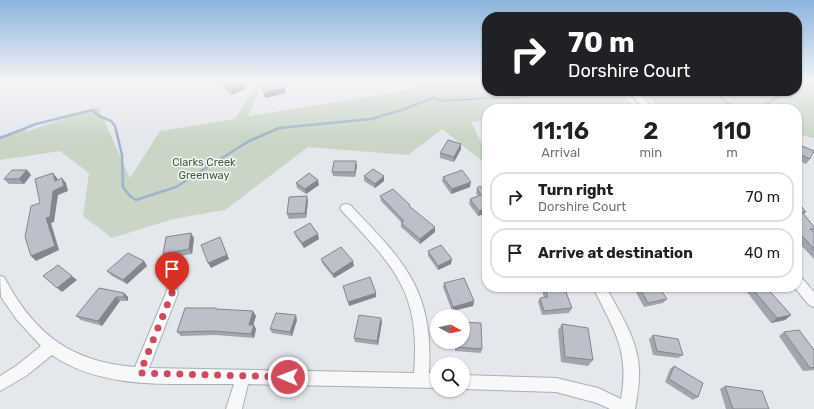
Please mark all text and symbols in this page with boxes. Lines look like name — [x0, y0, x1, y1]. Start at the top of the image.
text: 70 m — [568, 26, 635, 59]
icon: right — [502, 28, 554, 80]
text: Dorshire Court — [568, 60, 690, 82]
text: 11:16 — [532, 117, 589, 145]
text: 2 — [643, 117, 658, 145]
text: 110 — [713, 117, 752, 145]
text: Arrival — [541, 145, 580, 160]
text: min — [639, 145, 662, 160]
text: m — [726, 145, 738, 160]
park label: Clarks Creek Greenway — [172, 156, 236, 182]
text: Turn right — [538, 181, 613, 199]
icon: right — [504, 186, 526, 208]
text: 70 m — [746, 188, 780, 206]
text: Dorshire Court — [538, 199, 626, 214]
icon: arrive — [504, 242, 526, 264]
text: Arrive at destination — [538, 244, 693, 262]
text: 40 m — [744, 244, 780, 262]
pin — [155, 252, 189, 293]
icon: arrive — [161, 258, 183, 280]
north arrow — [430, 309, 470, 349]
map controls — [430, 309, 470, 397]
position arrow — [267, 356, 309, 398]
button: search — [430, 357, 470, 397]

